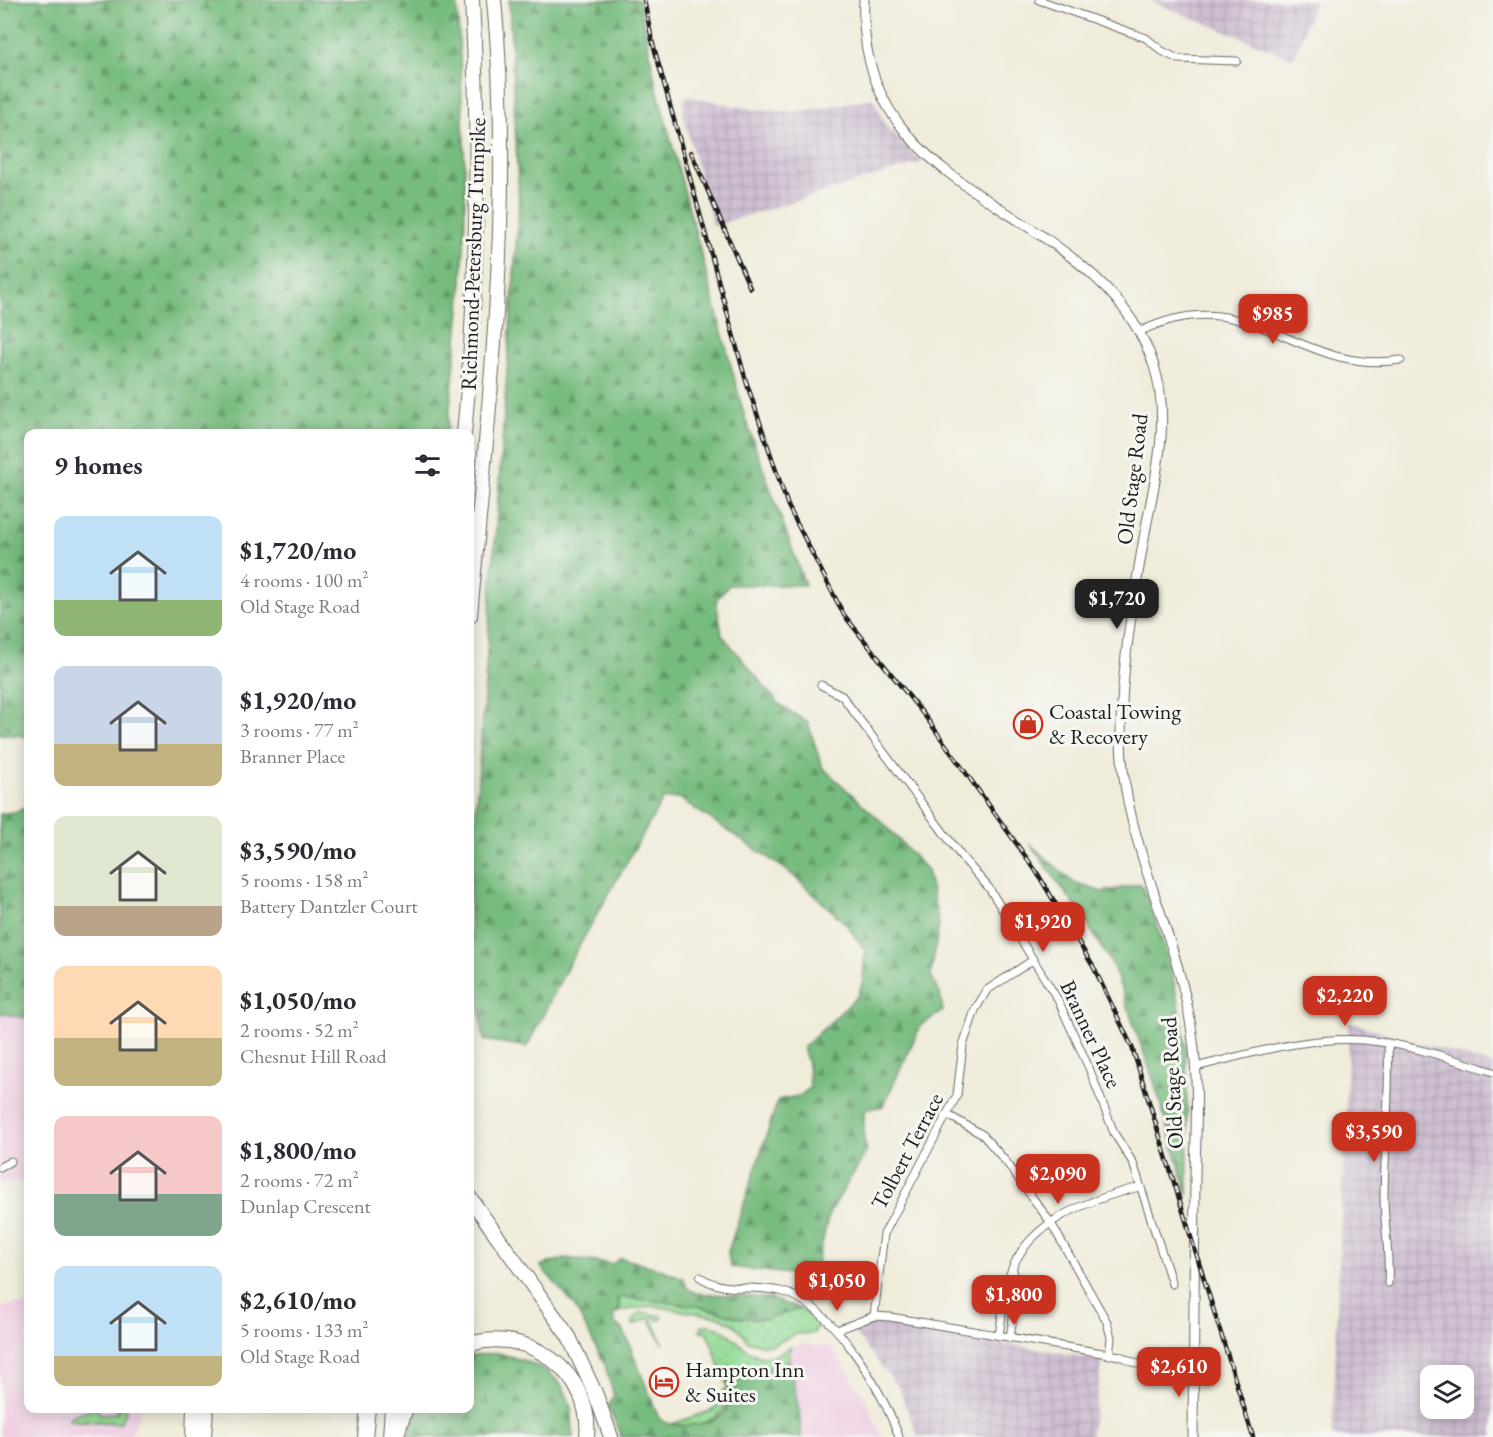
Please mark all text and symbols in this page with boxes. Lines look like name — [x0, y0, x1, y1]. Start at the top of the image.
street label: Richmond-Petersburg Turnpike — [454, 117, 492, 391]
pin: $985 — [1237, 294, 1309, 345]
text: $985 — [1253, 300, 1293, 326]
street label: Old Stage Road — [1110, 411, 1155, 546]
text: 9 homes — [54, 448, 143, 482]
icon: filters — [411, 449, 444, 482]
text: $1,720/mo — [240, 533, 356, 567]
icon: home — [102, 540, 174, 612]
text: 4 rooms · 100 m² — [240, 567, 368, 593]
pin: $1,720 — [1068, 579, 1166, 630]
text: $1,720 — [1089, 585, 1145, 611]
text: Old Stage Road — [240, 593, 360, 619]
text: $1,920/mo — [240, 683, 356, 717]
icon: home — [102, 690, 174, 762]
place label: Coastal Towing & Recovery — [1049, 697, 1181, 751]
shop icon: Coastal Towing & Recovery — [1012, 708, 1044, 740]
text: 3 rooms · 77 m² — [240, 717, 359, 743]
text: Branner Place — [240, 743, 345, 769]
text: $3,590/mo — [240, 833, 356, 867]
icon: home — [102, 840, 174, 912]
text: 5 rooms · 158 m² — [240, 867, 368, 893]
text: Battery Dantzler Court — [240, 893, 418, 919]
pin: $1,920 — [994, 902, 1092, 953]
text: $1,920 — [1015, 908, 1071, 934]
street label: Branner Place — [1053, 975, 1129, 1093]
pin: $2,220 — [1296, 976, 1394, 1027]
text: $2,220 — [1317, 982, 1373, 1008]
text: $1,050/mo — [240, 983, 356, 1017]
icon: home — [102, 990, 174, 1062]
street label: Old Stage Road — [1154, 1015, 1190, 1150]
text: 2 rooms · 52 m² — [240, 1017, 359, 1043]
text: Chesnut Hill Road — [240, 1043, 387, 1069]
street label: Tolbert Terrace — [864, 1087, 950, 1215]
pin: $3,590 — [1325, 1112, 1423, 1163]
text: $3,590 — [1346, 1118, 1402, 1144]
text: $1,800/mo — [240, 1133, 356, 1167]
icon: home — [102, 1140, 174, 1212]
pin: $2,090 — [1009, 1154, 1107, 1205]
text: $2,090 — [1030, 1160, 1086, 1186]
text: 2 rooms · 72 m² — [240, 1167, 359, 1193]
text: Dunlap Crescent — [240, 1193, 371, 1219]
pin: $1,050 — [788, 1261, 886, 1312]
text: $1,050 — [809, 1267, 865, 1293]
pin: $1,800 — [965, 1275, 1063, 1326]
text: $1,800 — [986, 1281, 1042, 1307]
text: $2,610/mo — [240, 1283, 356, 1317]
icon: home — [102, 1290, 174, 1362]
text: 5 rooms · 133 m² — [240, 1317, 368, 1343]
text: Old Stage Road — [240, 1343, 360, 1369]
pin: $2,610 — [1130, 1347, 1228, 1398]
text: $2,610 — [1151, 1353, 1207, 1379]
place label: Hampton Inn & Suites — [685, 1355, 805, 1409]
map controls — [1420, 1365, 1474, 1419]
button: layers — [1420, 1365, 1474, 1419]
hotel icon: Hampton Inn & Suites — [648, 1366, 680, 1398]

